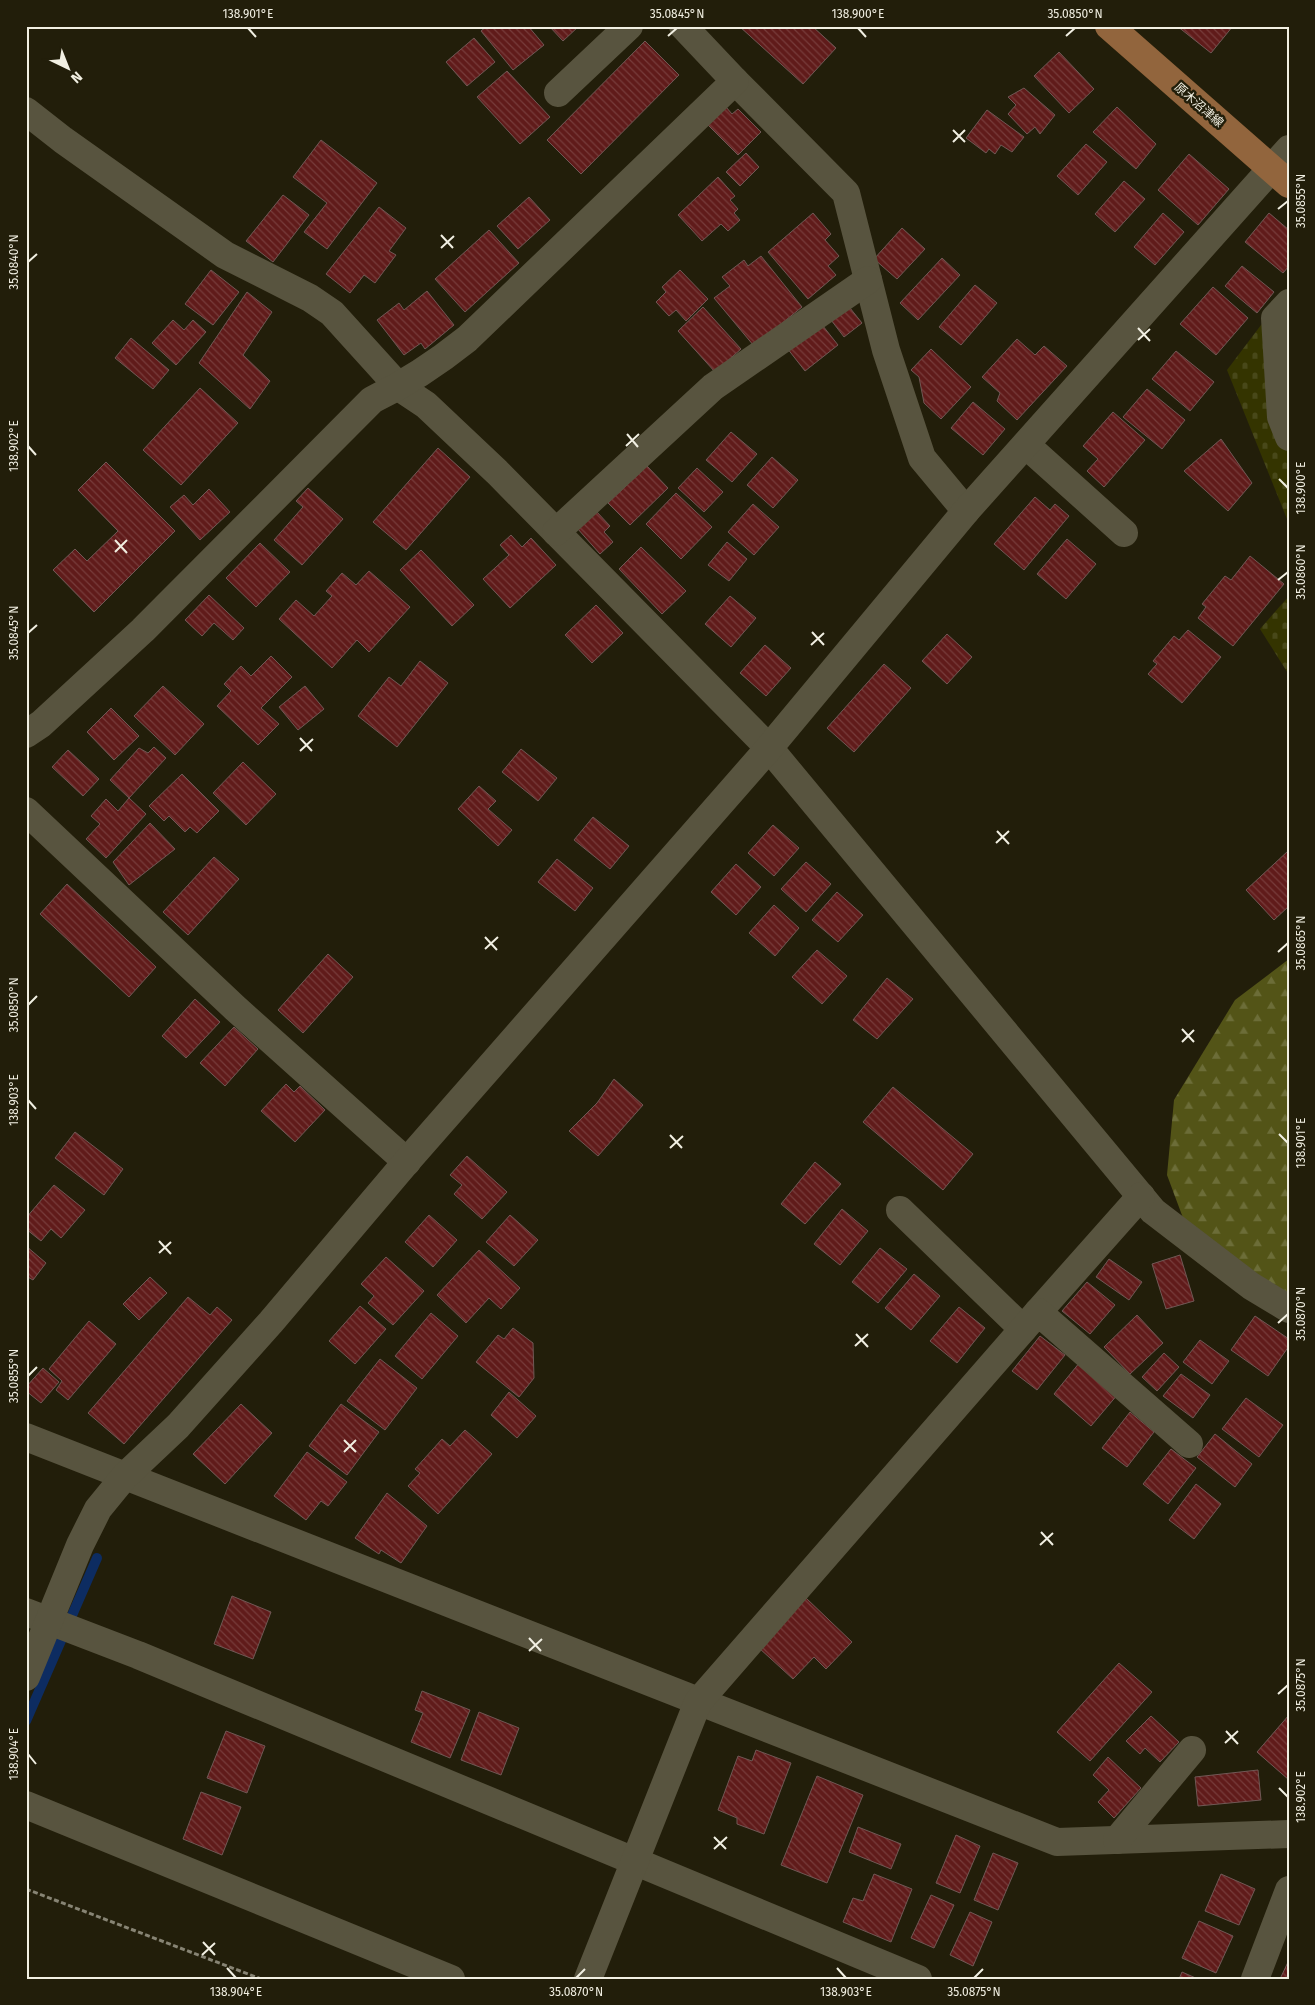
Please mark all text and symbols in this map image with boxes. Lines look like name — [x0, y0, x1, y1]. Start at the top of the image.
text: 138.901°E — [223, 7, 273, 21]
text: 35.0845°N — [650, 7, 704, 21]
text: 138.900°E — [832, 7, 884, 21]
text: 35.0850°N — [1047, 7, 1103, 21]
north arrow — [42, 42, 92, 92]
text: N — [67, 68, 86, 87]
street label: 原木沼津線 — [1172, 80, 1226, 130]
text: 35.0855°N — [1294, 174, 1308, 228]
text: 35.0840°N — [7, 234, 21, 290]
text: 138.902°E — [7, 420, 21, 472]
text: 138.900°E — [1294, 462, 1308, 514]
text: 35.0860°N — [1294, 544, 1308, 600]
text: 35.0845°N — [7, 606, 21, 660]
text: 35.0865°N — [1294, 916, 1308, 970]
text: 35.0850°N — [7, 977, 21, 1033]
text: 138.903°E — [7, 1074, 21, 1126]
text: 138.901°E — [1294, 1118, 1308, 1168]
text: 35.0870°N — [1294, 1287, 1308, 1341]
text: 35.0855°N — [7, 1349, 21, 1403]
text: 35.0875°N — [1294, 1658, 1308, 1712]
text: 138.904°E — [7, 1728, 21, 1780]
text: 138.902°E — [1294, 1771, 1308, 1823]
text: 138.904°E — [210, 1985, 262, 1999]
text: 35.0870°N — [549, 1985, 603, 1999]
text: 138.903°E — [820, 1985, 872, 1999]
text: 35.0875°N — [947, 1985, 1001, 1999]

